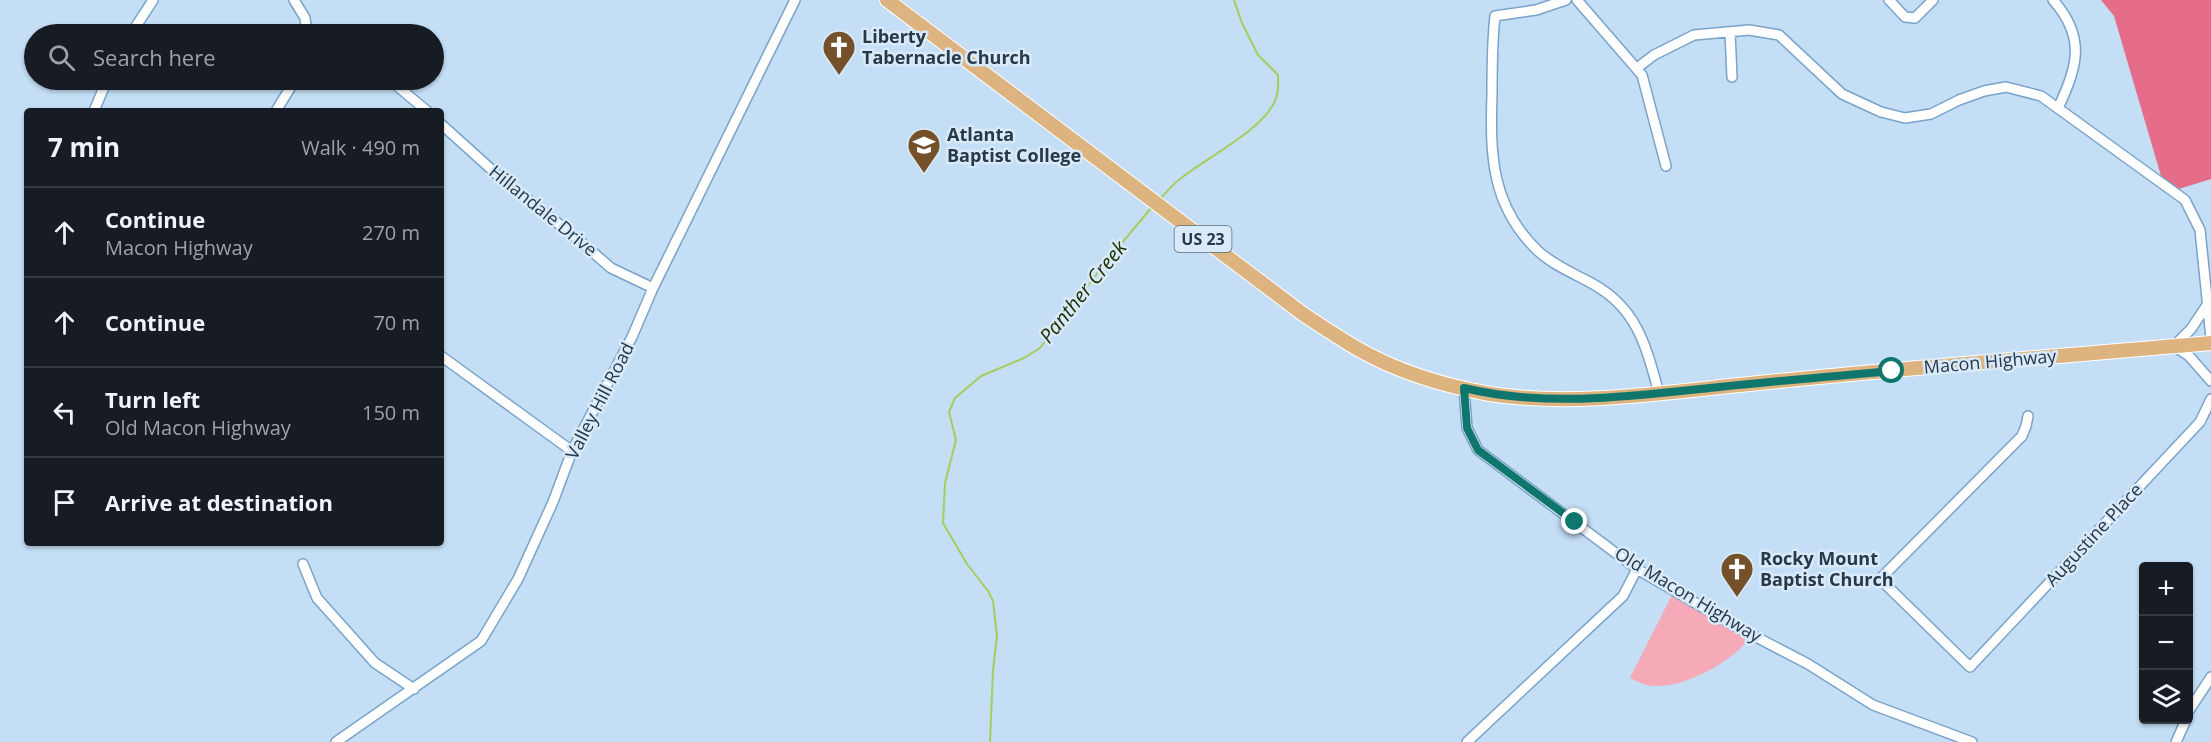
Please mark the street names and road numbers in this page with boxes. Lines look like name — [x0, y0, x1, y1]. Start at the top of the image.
street label: Hillandale Drive — [485, 159, 603, 261]
road number: US 23 — [1174, 226, 1232, 252]
street label: Valley Hill Road — [559, 338, 639, 463]
street label: Macon Highway — [1923, 343, 2058, 379]
street label: Augustine Place — [2039, 478, 2147, 591]
street label: Old Macon Highway — [1611, 541, 1767, 648]

